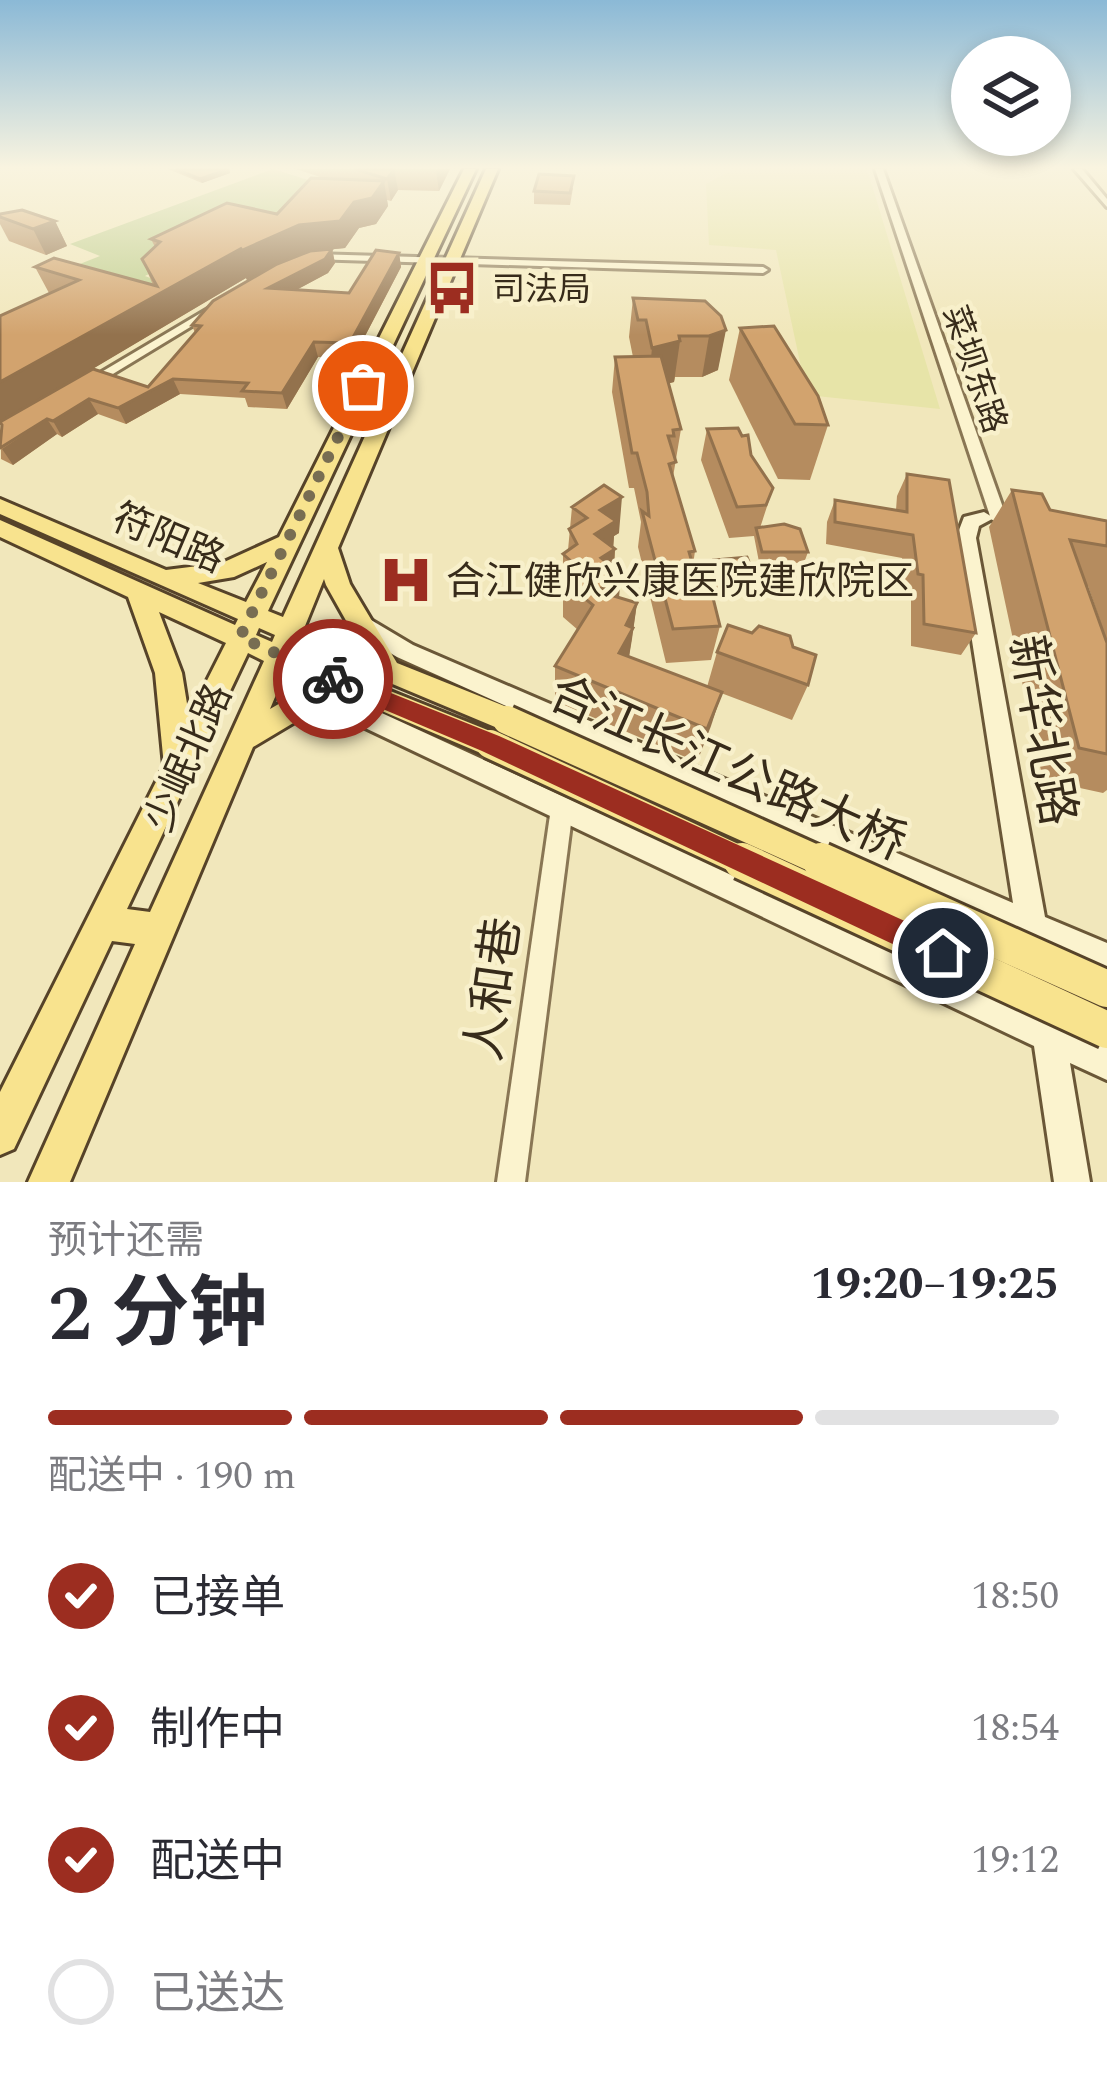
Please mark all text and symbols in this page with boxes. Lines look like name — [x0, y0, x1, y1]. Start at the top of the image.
map controls — [951, 36, 1071, 156]
button: layers — [951, 36, 1071, 156]
bus stop icon: 司法局 — [423, 259, 481, 317]
place label: 司法局 — [492, 265, 591, 315]
street label: 菜坝东路 — [929, 299, 1019, 440]
pin — [312, 335, 414, 437]
icon: bag — [330, 353, 396, 419]
street label: 符阳路 — [103, 489, 233, 589]
hospital icon: 合江健欣兴康医院建欣院区 — [377, 551, 435, 609]
place label: 合江健欣兴康医院建欣院区 — [446, 553, 914, 612]
courier — [273, 619, 393, 739]
street label: 新华北路 — [989, 630, 1094, 831]
icon: bike — [300, 646, 366, 712]
street label: 合江长江公路大桥 — [537, 658, 917, 881]
street label: 少岷北路 — [131, 675, 248, 841]
pin — [892, 902, 994, 1004]
street label: 人和巷 — [448, 913, 541, 1066]
icon: home — [910, 920, 976, 986]
text: 预计还需 — [48, 1212, 204, 1271]
text: 19:20–19:25 — [810, 1250, 1059, 1319]
text: 2 分钟 — [48, 1256, 267, 1375]
text: 配送中 · 190 m — [48, 1447, 296, 1506]
icon: check — [48, 1563, 114, 1629]
text: 已接单 — [150, 1564, 285, 1633]
text: 18:50 — [971, 1567, 1059, 1626]
icon: check — [48, 1695, 114, 1761]
text: 制作中 — [150, 1696, 285, 1765]
text: 18:54 — [971, 1699, 1059, 1758]
icon: check — [48, 1827, 114, 1893]
text: 配送中 — [150, 1828, 285, 1897]
text: 19:12 — [971, 1831, 1059, 1890]
text: 已送达 — [150, 1960, 285, 2029]

